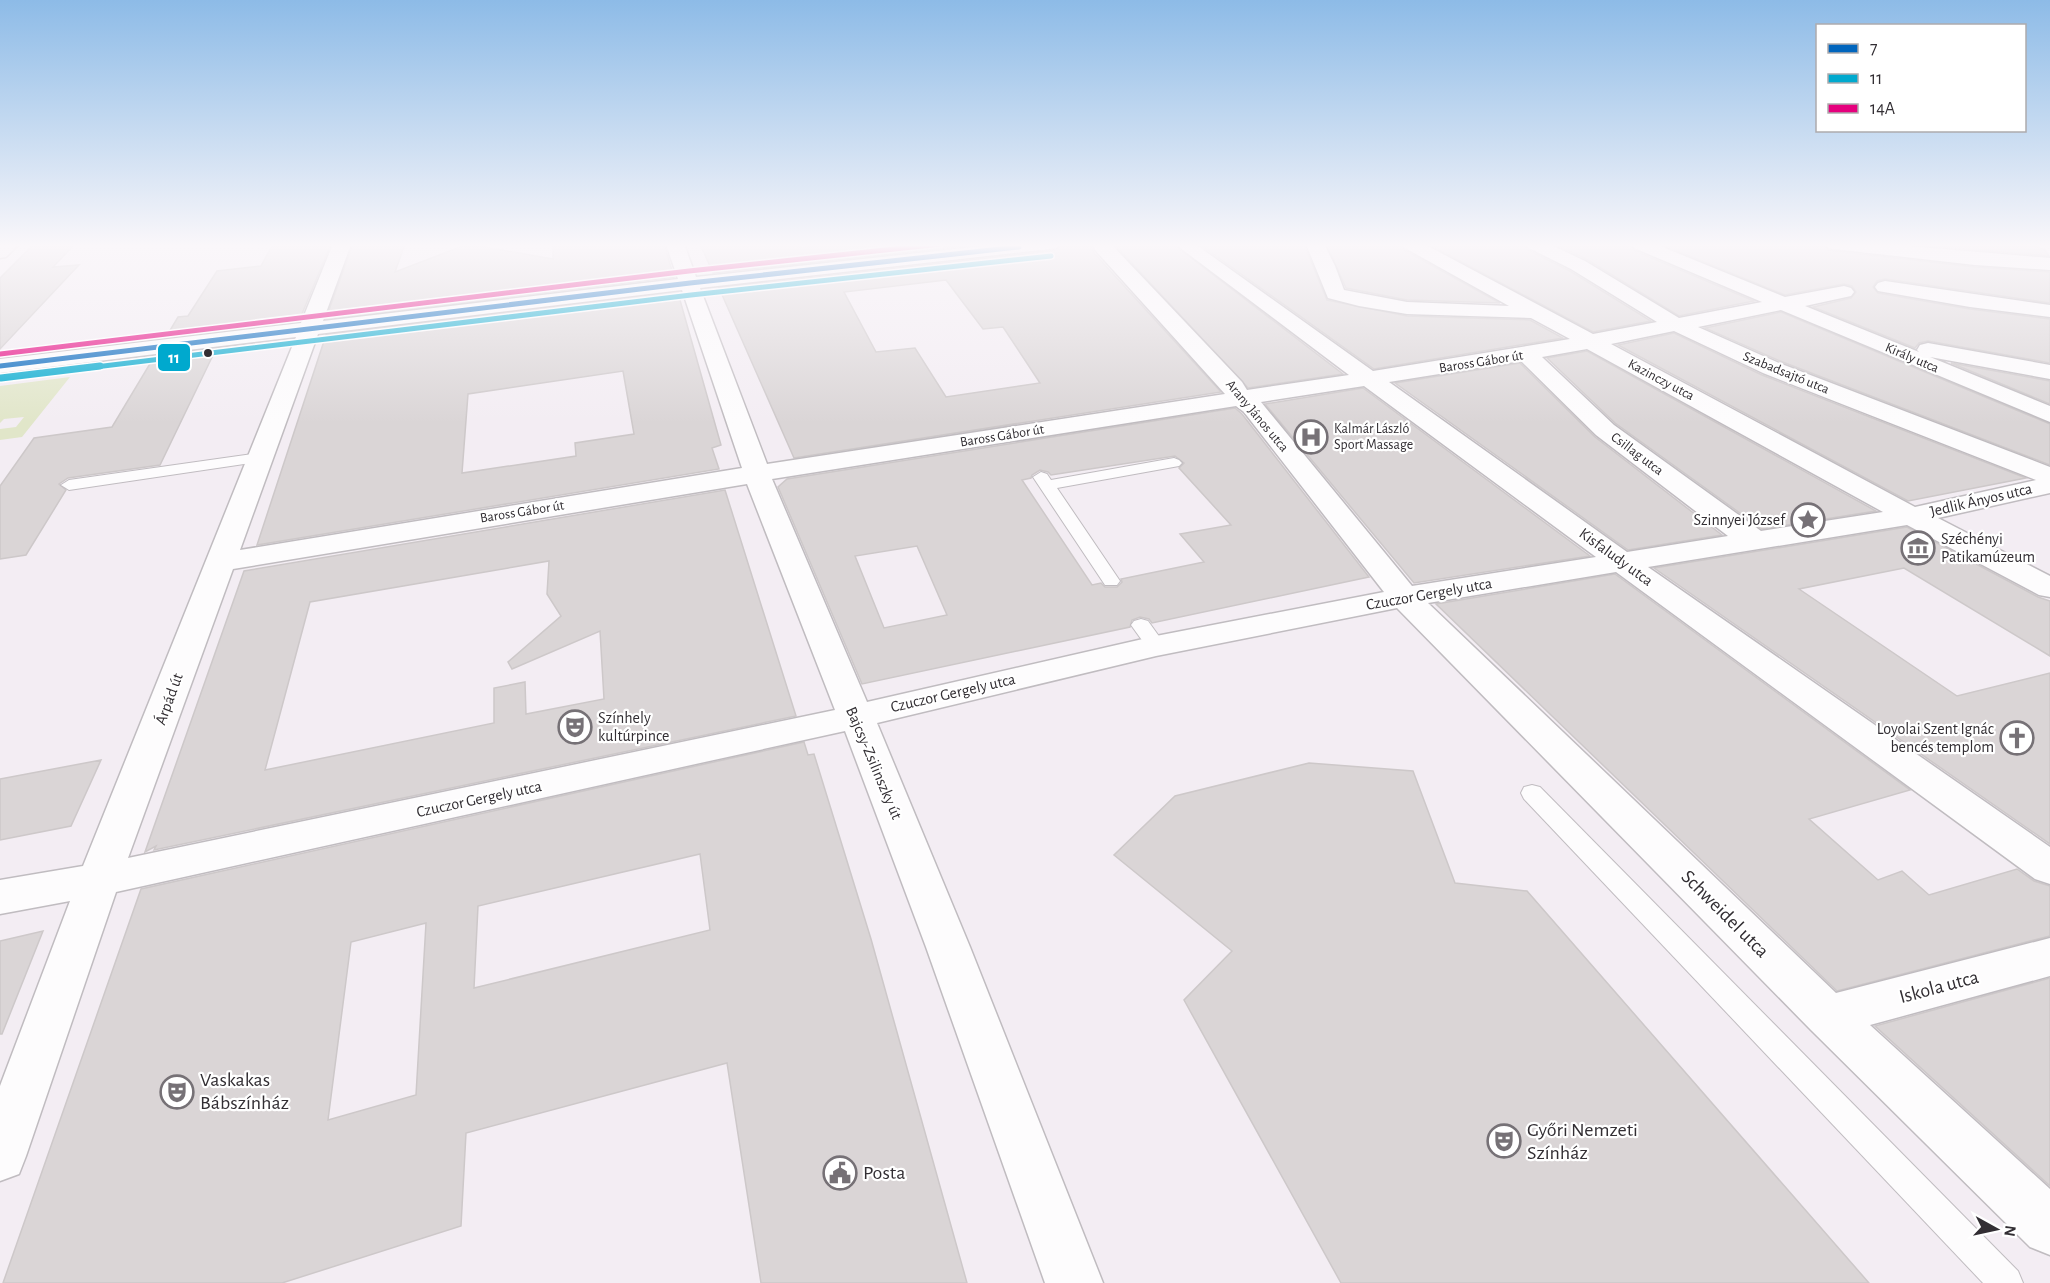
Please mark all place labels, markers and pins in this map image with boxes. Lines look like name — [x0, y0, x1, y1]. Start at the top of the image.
unlabelled marker — [202, 347, 214, 359]
hospital icon: Kalmár László Sport Massage — [1293, 419, 1329, 455]
place label: Kalmár László Sport Massage — [1334, 422, 1413, 452]
place icon: Szinnyei József — [1790, 502, 1826, 538]
place label: Szinnyei József — [1693, 512, 1786, 529]
museum icon: Széchényi Patikamúzeum — [1900, 530, 1936, 566]
place label: Széchényi Patikamúzeum — [1941, 531, 2035, 565]
theatre icon: Színhely kultúrpince — [557, 709, 593, 745]
place label: Színhely kultúrpince — [598, 710, 670, 744]
church icon: Loyolai Szent Ignác bencés templom — [1999, 720, 2035, 756]
place label: Loyolai Szent Ignác bencés templom — [1877, 721, 1994, 755]
place label: Vaskakas Bábszínház — [200, 1070, 289, 1113]
theatre icon: Vaskakas Bábszínház — [159, 1074, 195, 1110]
place label: Győri Nemzeti Színház — [1527, 1120, 1638, 1163]
theatre icon: Győri Nemzeti Színház — [1486, 1123, 1522, 1159]
public building icon: Posta — [822, 1155, 858, 1191]
place label: Posta — [863, 1163, 905, 1183]

